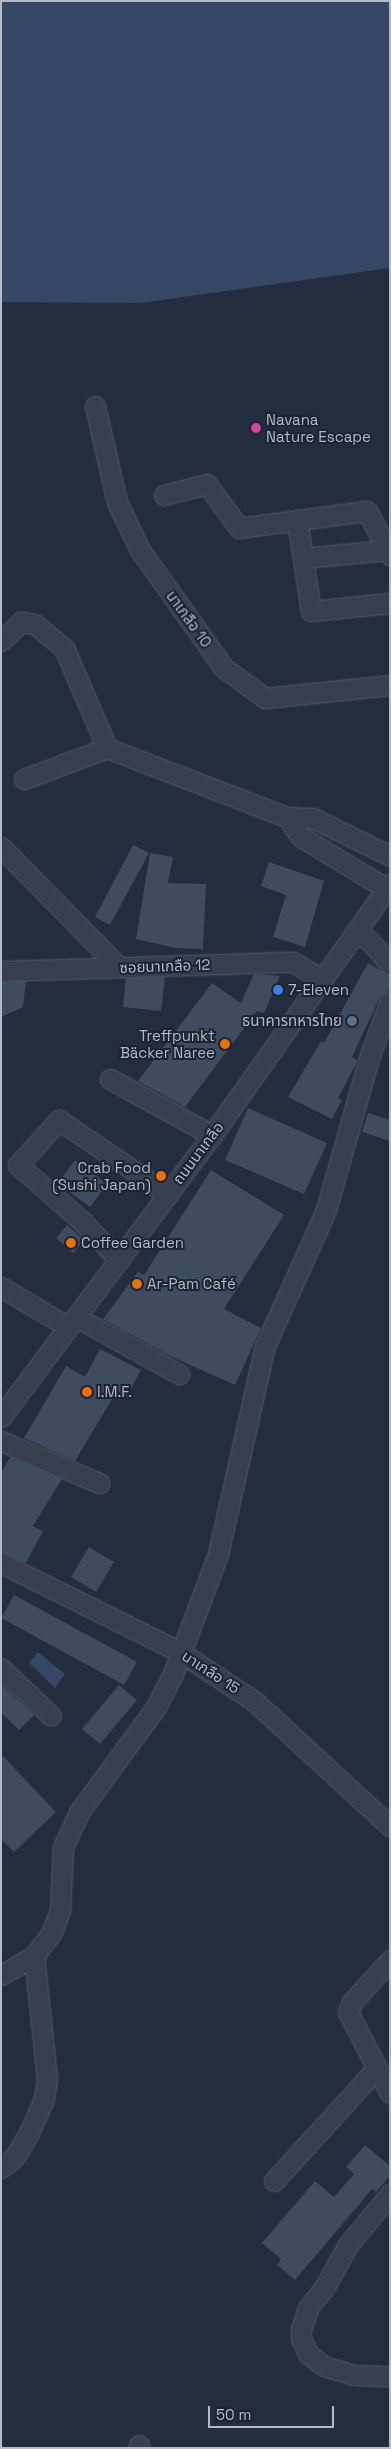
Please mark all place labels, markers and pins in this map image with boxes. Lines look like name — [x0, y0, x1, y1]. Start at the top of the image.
place label: Navana Nature Escape — [266, 410, 371, 445]
marker: Navana Nature Escape — [250, 422, 262, 434]
place label: 7-Eleven — [288, 981, 349, 999]
marker: 7-Eleven — [272, 984, 284, 996]
place label: ธนาคารทหารไทย — [242, 1012, 342, 1030]
marker: ธนาคารทหารไทย — [346, 1015, 358, 1027]
place label: Treffpunkt Bäcker Naree — [120, 1026, 215, 1061]
marker: Treffpunkt Bäcker Naree — [219, 1038, 231, 1050]
place label: Crab Food (Sushi Japan) — [52, 1158, 151, 1193]
marker: Crab Food (Sushi Japan) — [155, 1170, 167, 1182]
place label: Coffee Garden — [81, 1234, 184, 1252]
marker: Coffee Garden — [65, 1237, 77, 1249]
place label: Ar-Pam Café — [147, 1275, 236, 1293]
marker: Ar-Pam Café — [131, 1278, 143, 1290]
place label: I.M.F. — [97, 1383, 132, 1401]
marker: I.M.F. — [81, 1386, 93, 1398]

